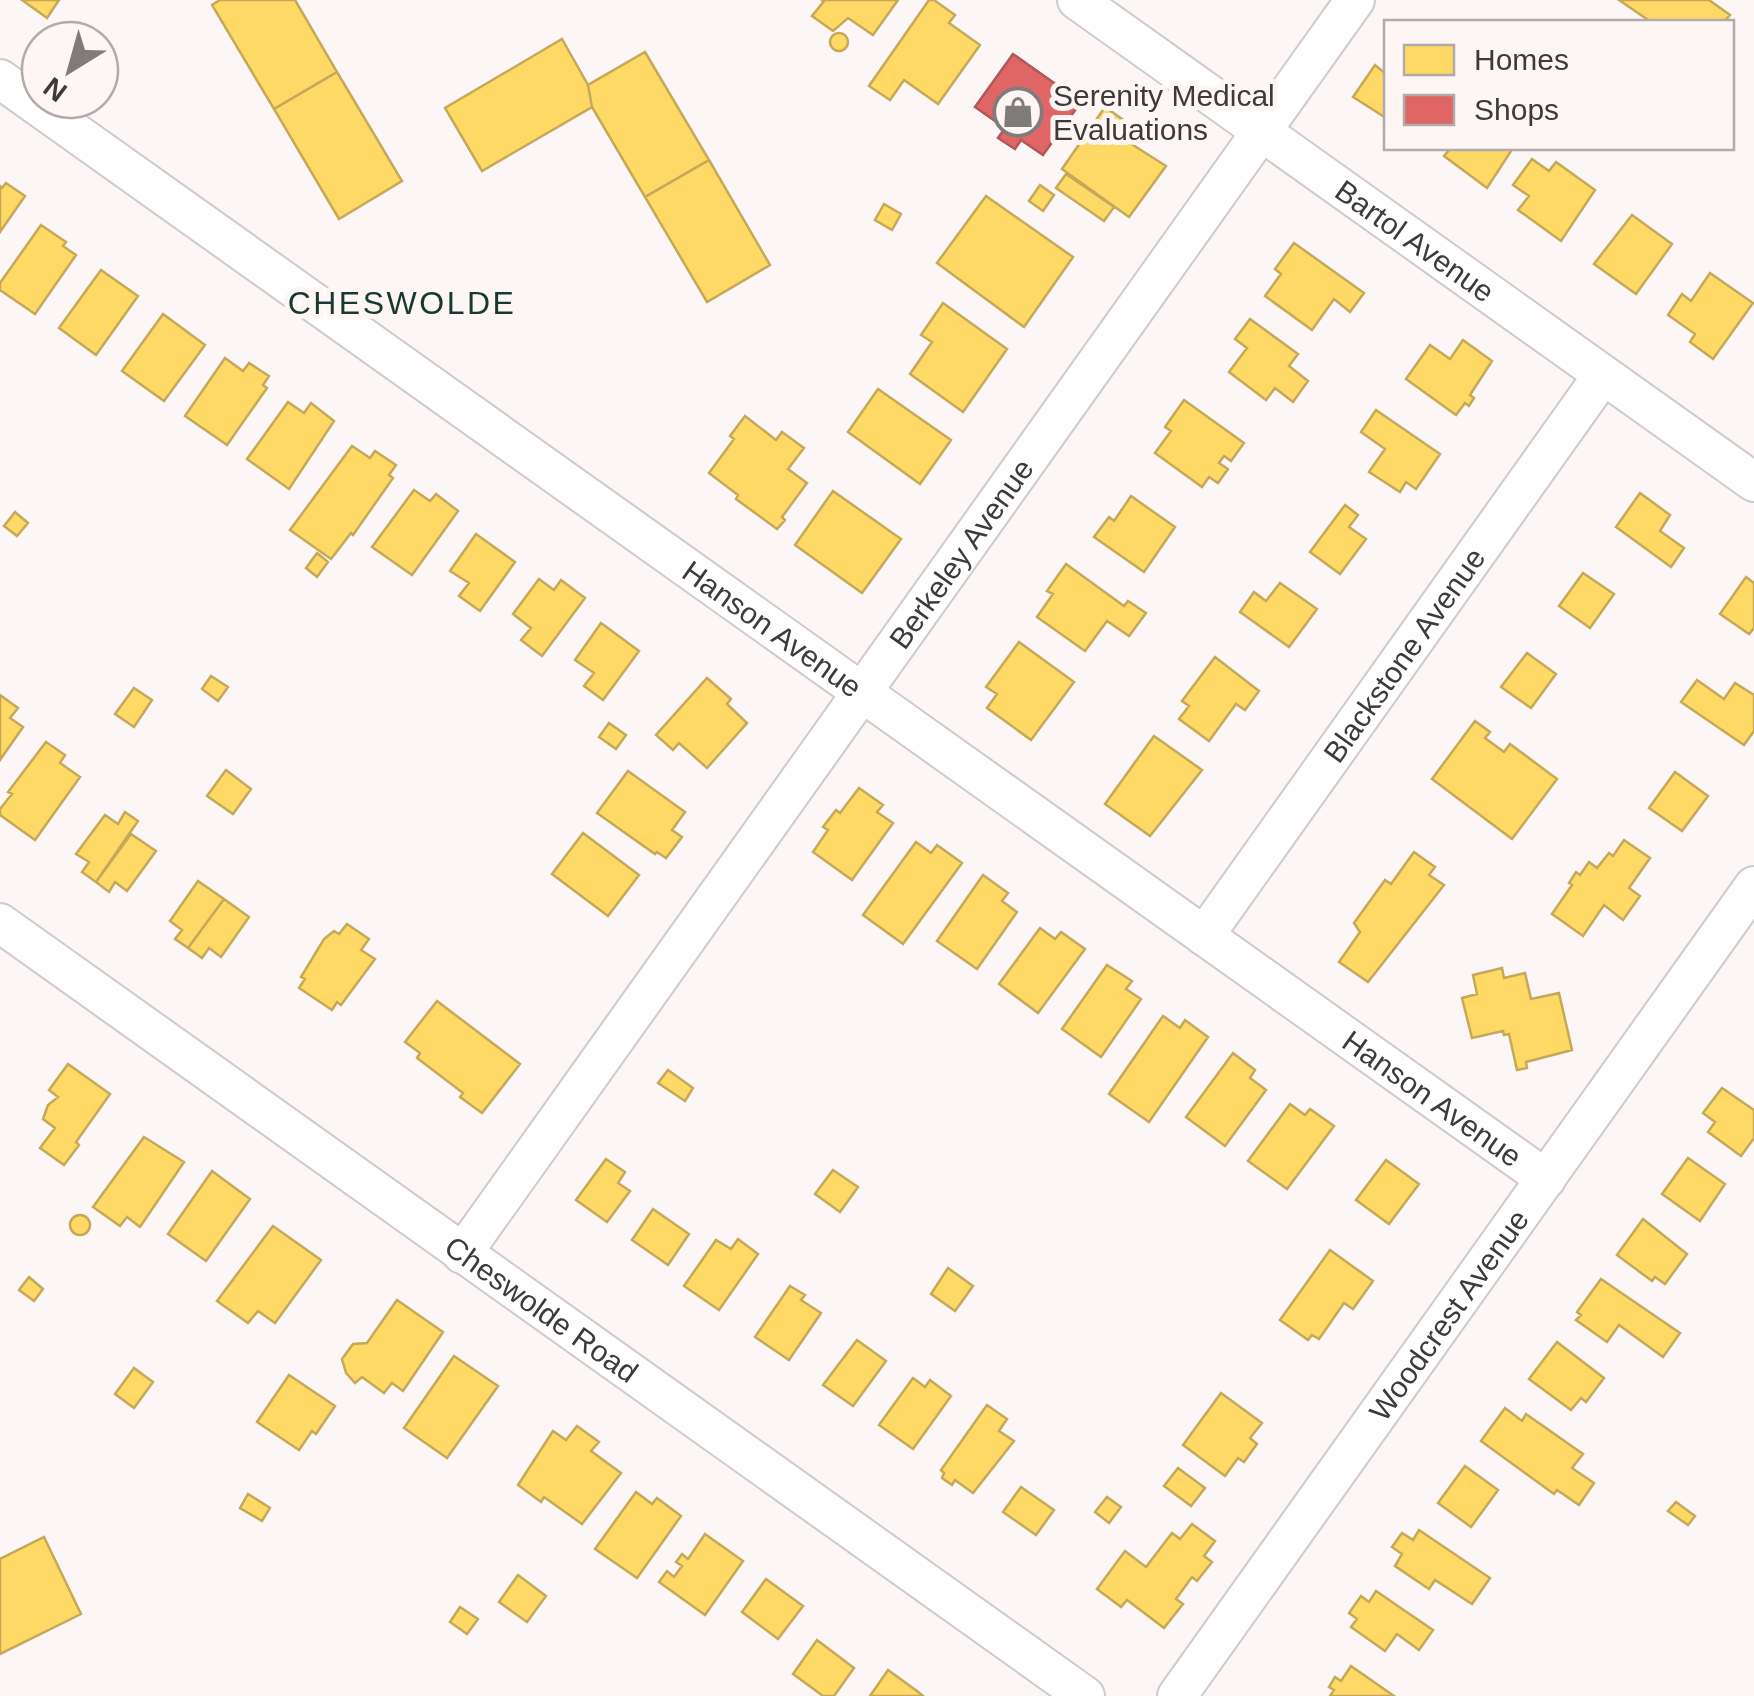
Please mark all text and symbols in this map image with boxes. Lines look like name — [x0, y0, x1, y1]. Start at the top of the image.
north arrow — [20, 20, 120, 120]
legend — [1384, 20, 1734, 150]
text: Homes — [1474, 43, 1569, 76]
text: N — [38, 71, 73, 108]
place label: Serenity Medical Evaluations — [1053, 79, 1275, 146]
shop icon: Serenity Medical Evaluations — [992, 86, 1044, 138]
text: Shops — [1474, 93, 1559, 126]
street label: Bartol Avenue — [1330, 173, 1501, 308]
district label: CHESWOLDE — [288, 285, 516, 321]
street label: Berkeley Avenue — [882, 452, 1039, 655]
street label: Blackstone Avenue — [1317, 542, 1491, 768]
street label: Hanson Avenue — [677, 554, 868, 703]
street label: Hanson Avenue — [1337, 1023, 1528, 1173]
street label: Woodcrest Avenue — [1362, 1203, 1535, 1427]
street label: Cheswolde Road — [439, 1229, 644, 1389]

